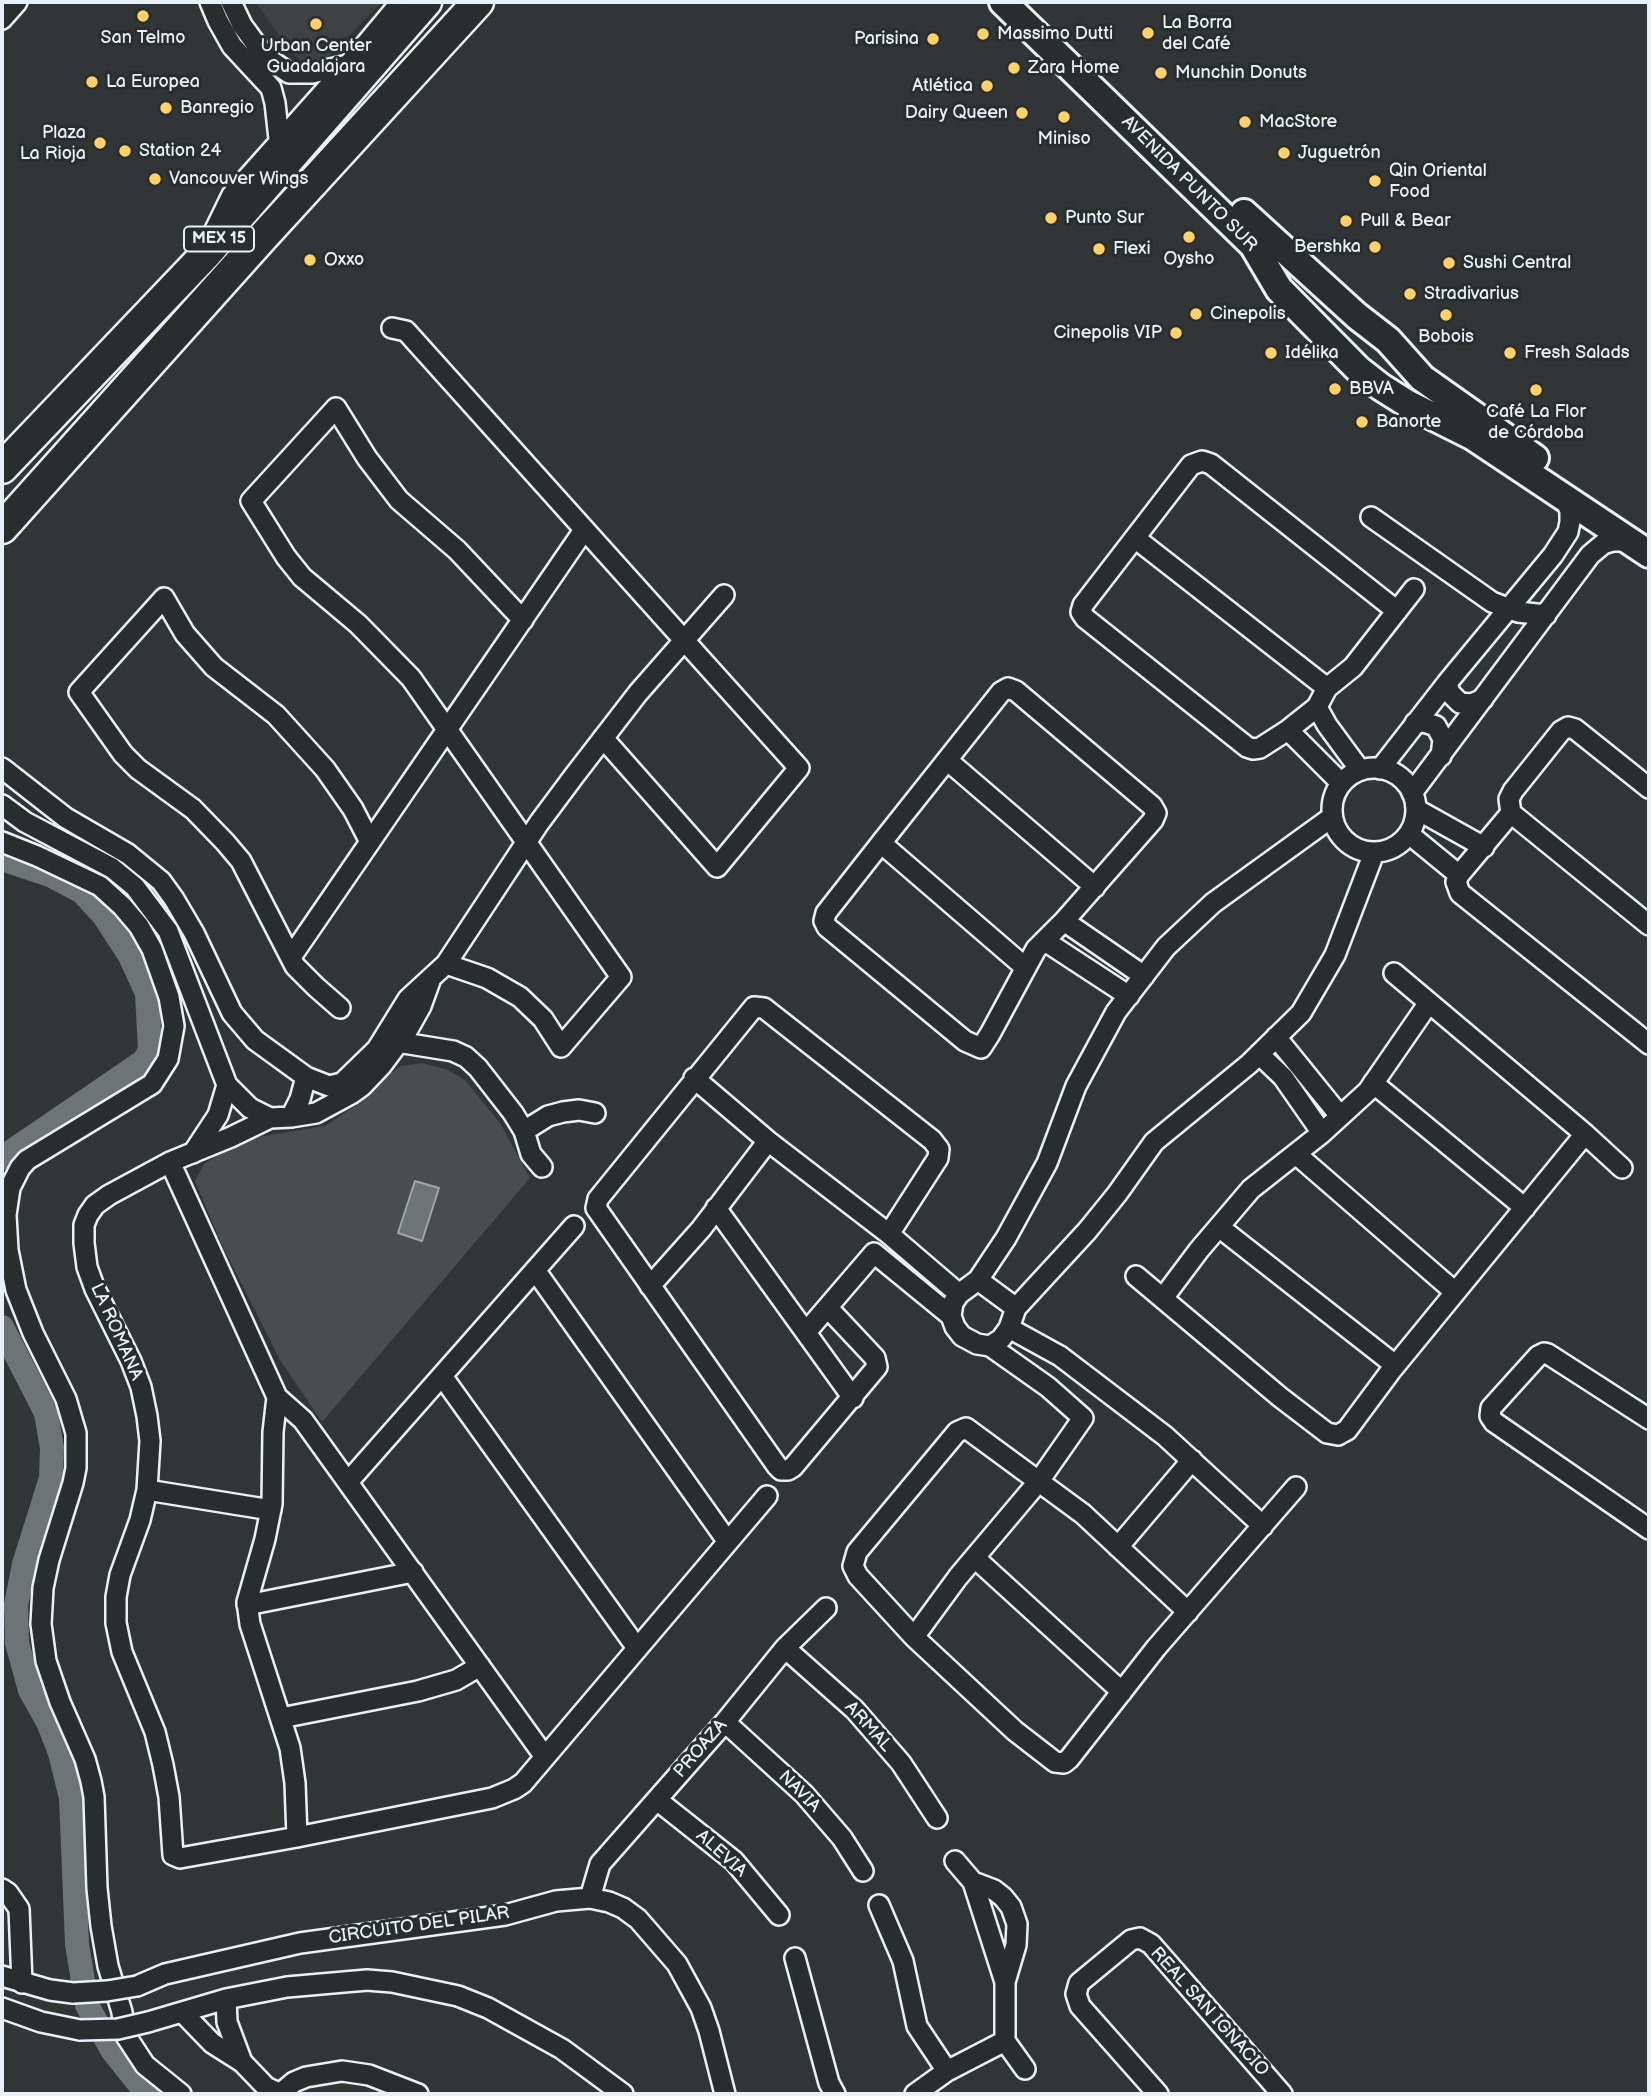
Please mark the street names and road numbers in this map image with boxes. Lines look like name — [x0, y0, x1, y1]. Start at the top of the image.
street label: AVENIDA PUNTO SUR — [1117, 112, 1261, 256]
road number: MEX 15 — [184, 227, 254, 252]
street label: LA ROMANA — [85, 1280, 147, 1384]
street label: ARMAL — [840, 1697, 896, 1757]
street label: PROAZA — [670, 1715, 732, 1783]
street label: NAVIA — [773, 1766, 825, 1818]
street label: ALEVIA — [691, 1826, 751, 1882]
street label: CIRCUITO DEL PILAR — [327, 1903, 511, 1949]
street label: REAL SAN IGNACIO — [1145, 1943, 1273, 2081]

